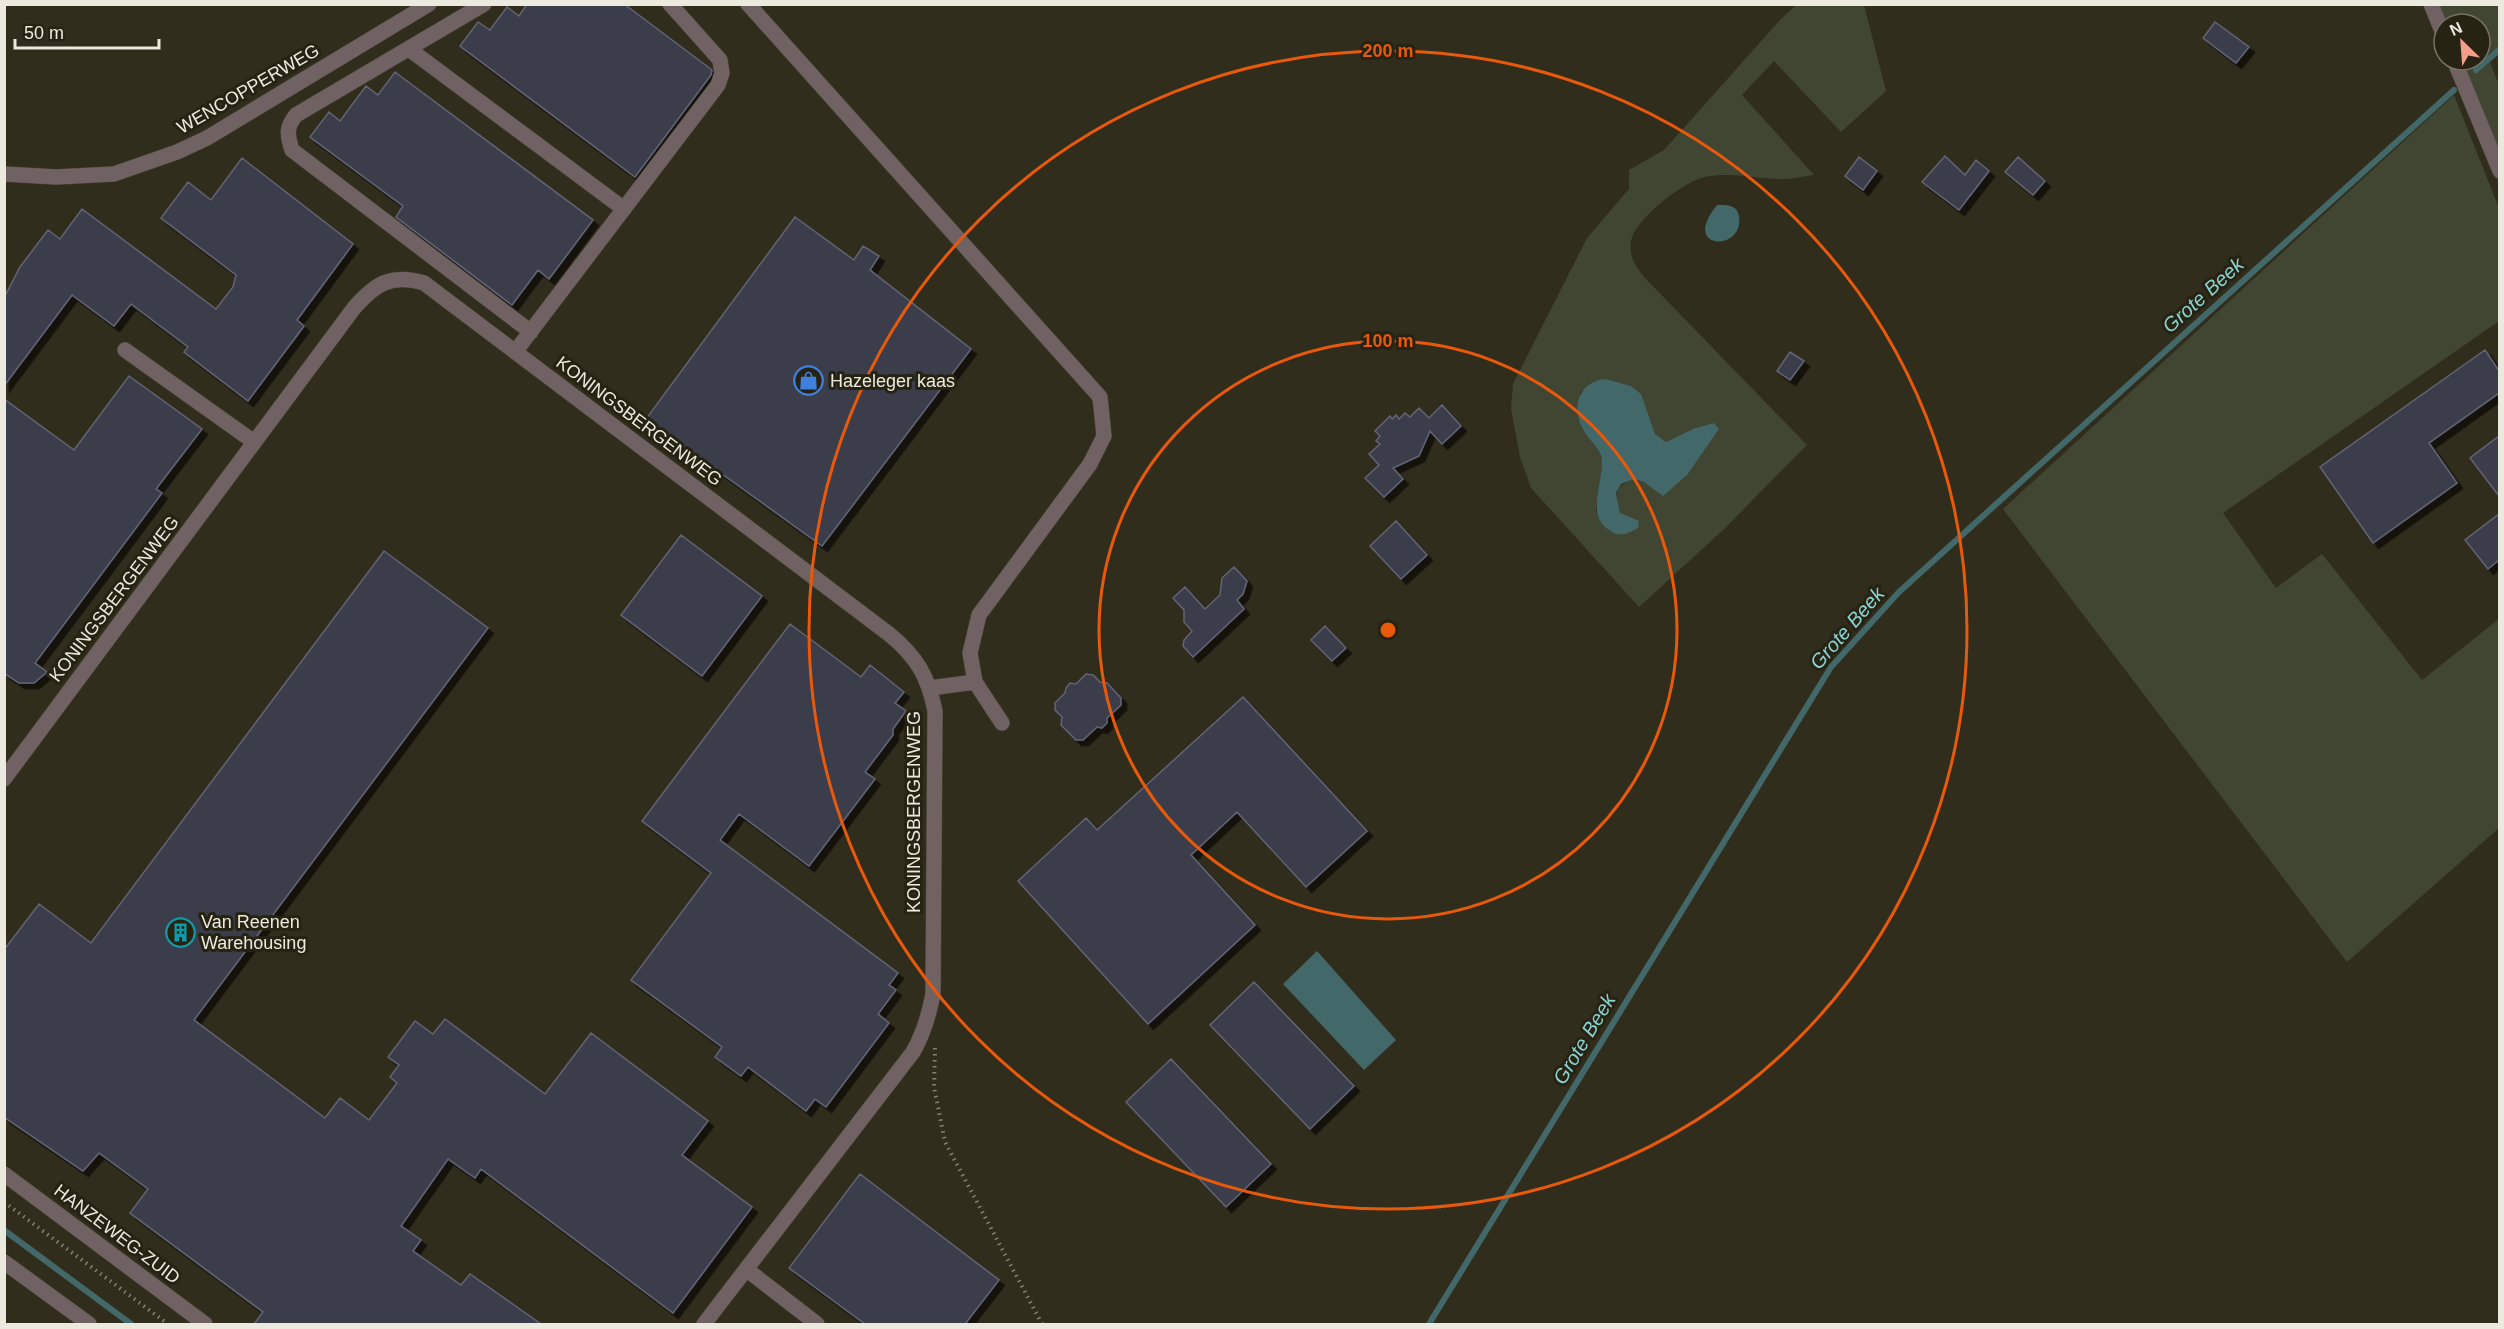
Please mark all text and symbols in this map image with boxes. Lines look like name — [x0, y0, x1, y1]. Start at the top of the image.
scale bar — [15, 12, 159, 50]
north arrow — [2432, 12, 2492, 72]
text: N — [2447, 19, 2465, 39]
text: 50 m — [24, 23, 64, 43]
street label: WENCOPPERWEG — [173, 40, 323, 138]
text: 200 m — [1362, 41, 1414, 61]
water label: Grote Beek — [2158, 252, 2249, 337]
text: 100 m — [1362, 331, 1414, 351]
street label: KONINGSBERGENWEG — [552, 352, 726, 490]
shop icon: Hazeleger kaas — [793, 365, 825, 397]
place label: Hazeleger kaas — [830, 371, 955, 391]
street label: KONINGSBERGENWEG — [45, 512, 183, 686]
water label: Grote Beek — [1806, 582, 1889, 673]
centre of rings — [1378, 620, 1398, 640]
street label: KONINGSBERGENWEG — [904, 711, 924, 913]
place label: Van Reenen Warehousing — [201, 912, 306, 953]
building icon: Van Reenen Warehousing — [164, 916, 196, 948]
water label: Grote Beek — [1549, 989, 1620, 1088]
street label: HANZEWEG-ZUID — [50, 1180, 184, 1288]

